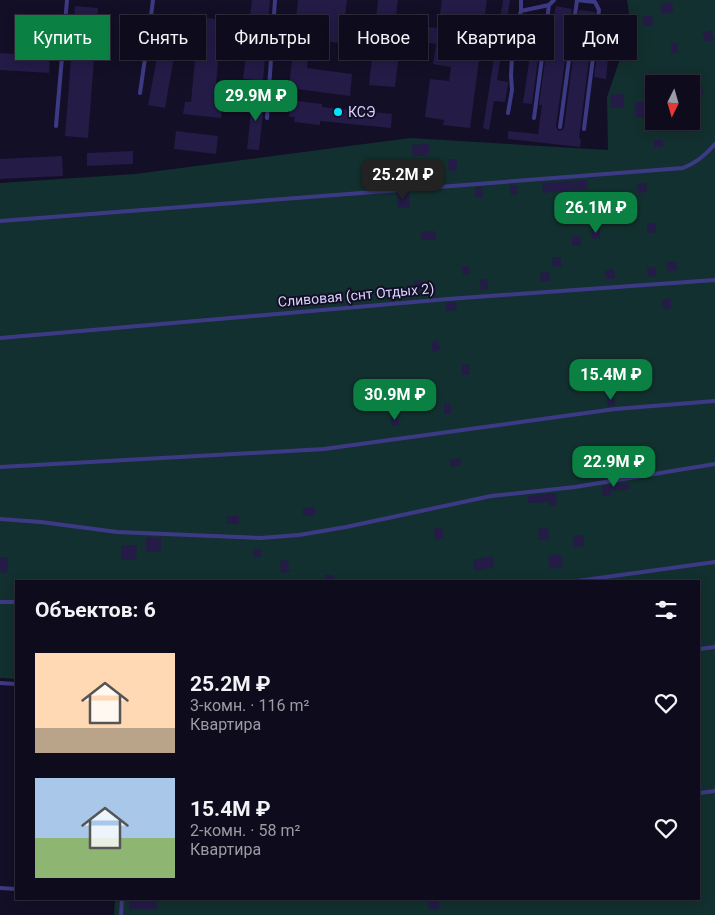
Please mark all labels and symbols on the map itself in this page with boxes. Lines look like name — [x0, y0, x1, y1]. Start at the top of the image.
north arrow — [645, 75, 700, 130]
pin: 29.9M ₽ — [210, 80, 302, 122]
place label: КСЭ — [348, 104, 375, 120]
marker: КСЭ — [332, 106, 344, 118]
pin: 25.2M ₽ — [357, 158, 449, 201]
pin: 26.1M ₽ — [550, 192, 642, 234]
street label: Сливовая (снт Отдых 2) — [277, 280, 435, 311]
pin: 15.4M ₽ — [565, 358, 657, 401]
pin: 30.9M ₽ — [349, 378, 441, 421]
pin: 22.9M ₽ — [568, 446, 660, 488]

